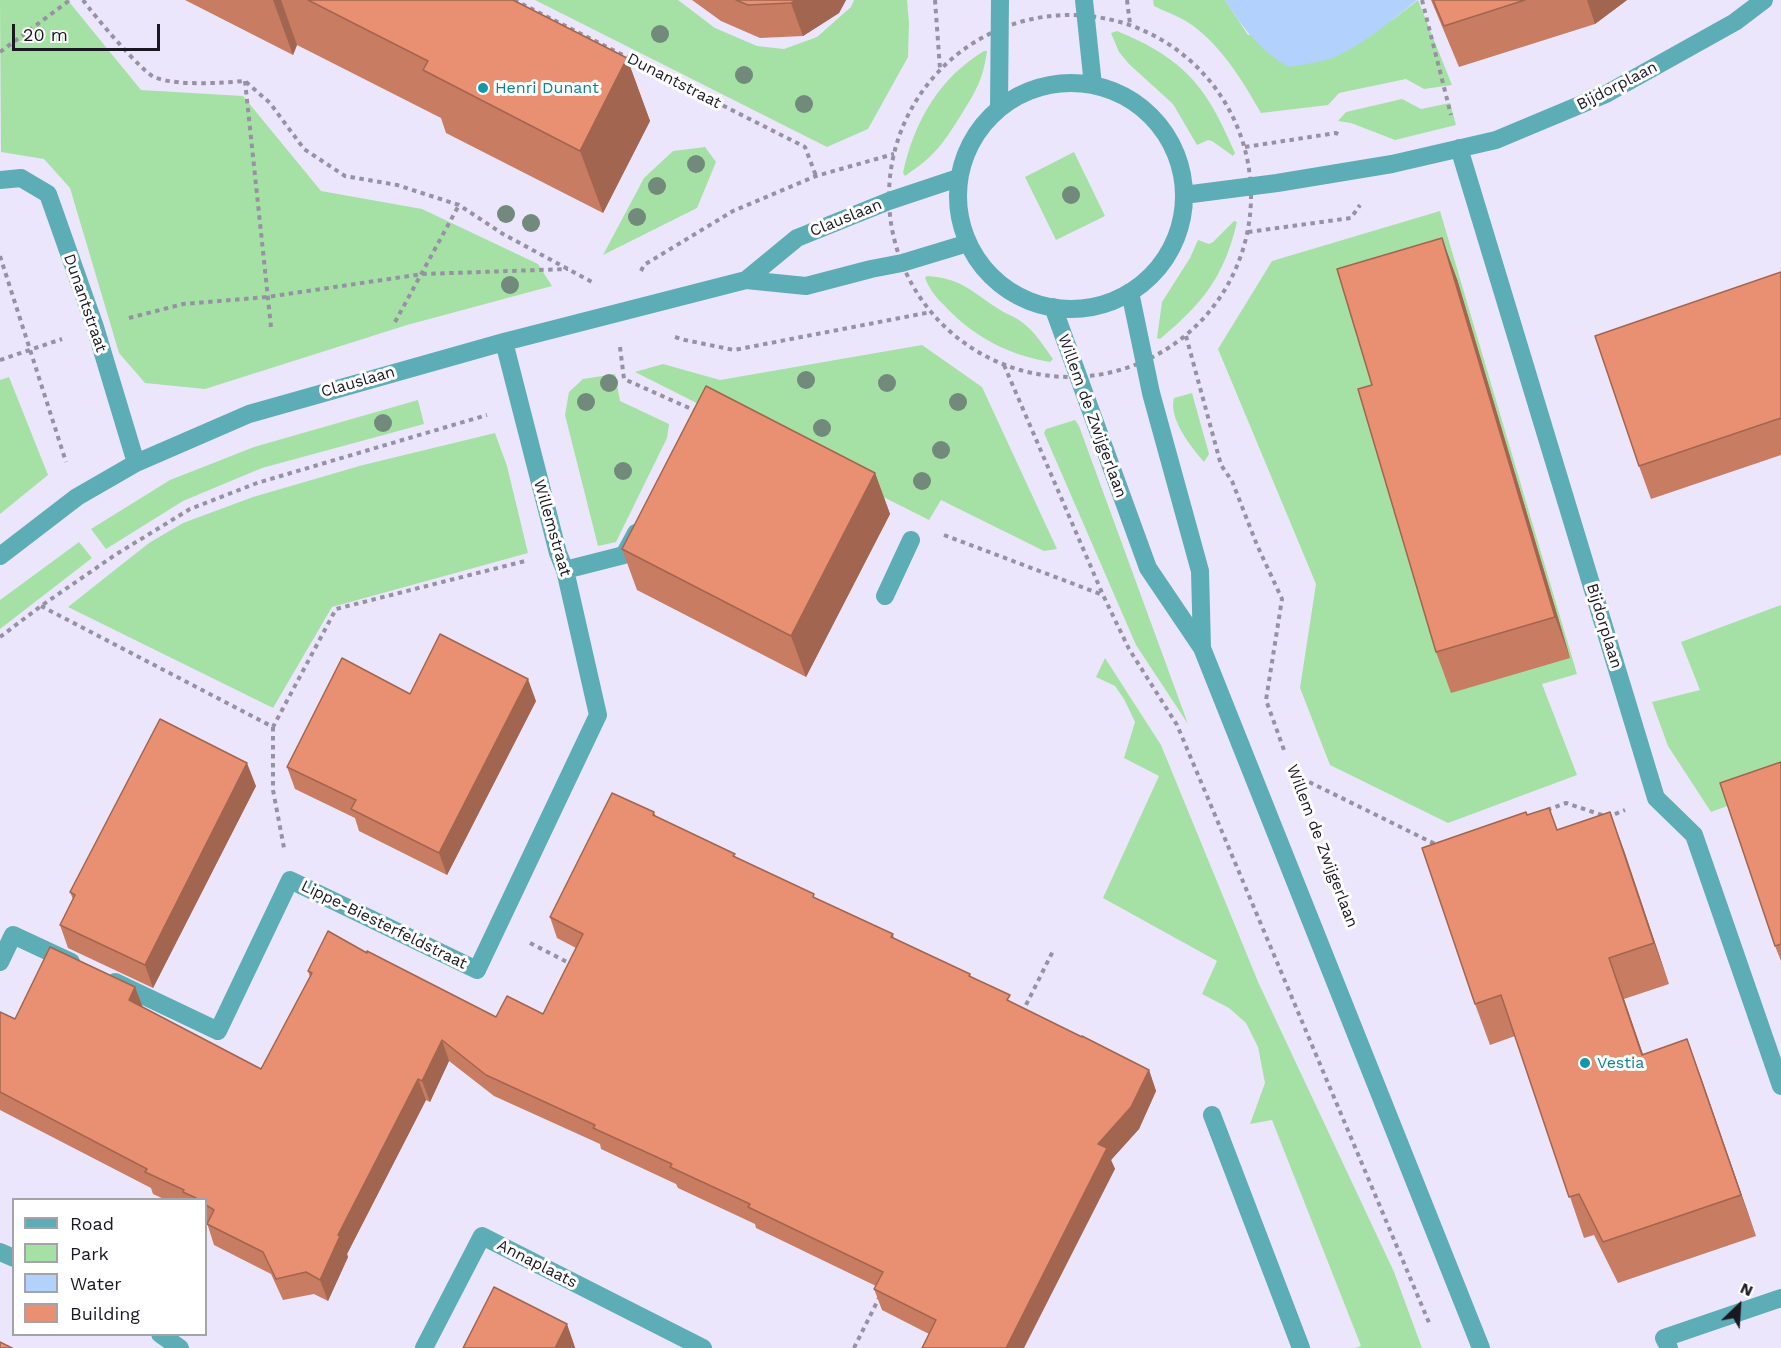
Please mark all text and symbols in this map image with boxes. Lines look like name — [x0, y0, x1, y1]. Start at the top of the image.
scale bar — [15, 12, 164, 50]
text: 20 m — [23, 24, 68, 45]
street label: Dunantstraat — [624, 49, 724, 113]
street label: Bijdorplaan — [1573, 57, 1661, 115]
place label: Henri Dunant — [495, 78, 599, 98]
marker: Henri Dunant — [476, 81, 490, 95]
street label: Clauslaan — [807, 195, 885, 241]
street label: Dunantstraat — [59, 251, 111, 355]
street label: Willem de Zwijgerlaan — [1053, 331, 1131, 501]
street label: Clauslaan — [319, 362, 397, 402]
street label: Willemstraat — [529, 477, 575, 579]
street label: Bijdorplaan — [1582, 581, 1626, 671]
street label: Willem de Zwijgerlaan — [1282, 762, 1362, 930]
street label: Lippe-Biesterfeldstraat — [298, 876, 470, 974]
place label: Vestia — [1597, 1053, 1644, 1073]
marker: Vestia — [1578, 1056, 1592, 1070]
legend — [12, 1198, 207, 1336]
text: Road — [70, 1213, 114, 1234]
street label: Annaplaats — [494, 1236, 580, 1292]
text: Park — [70, 1243, 109, 1264]
text: Water — [70, 1273, 122, 1294]
north arrow — [1709, 1276, 1769, 1336]
text: N — [1737, 1278, 1756, 1300]
text: Building — [70, 1303, 140, 1324]

